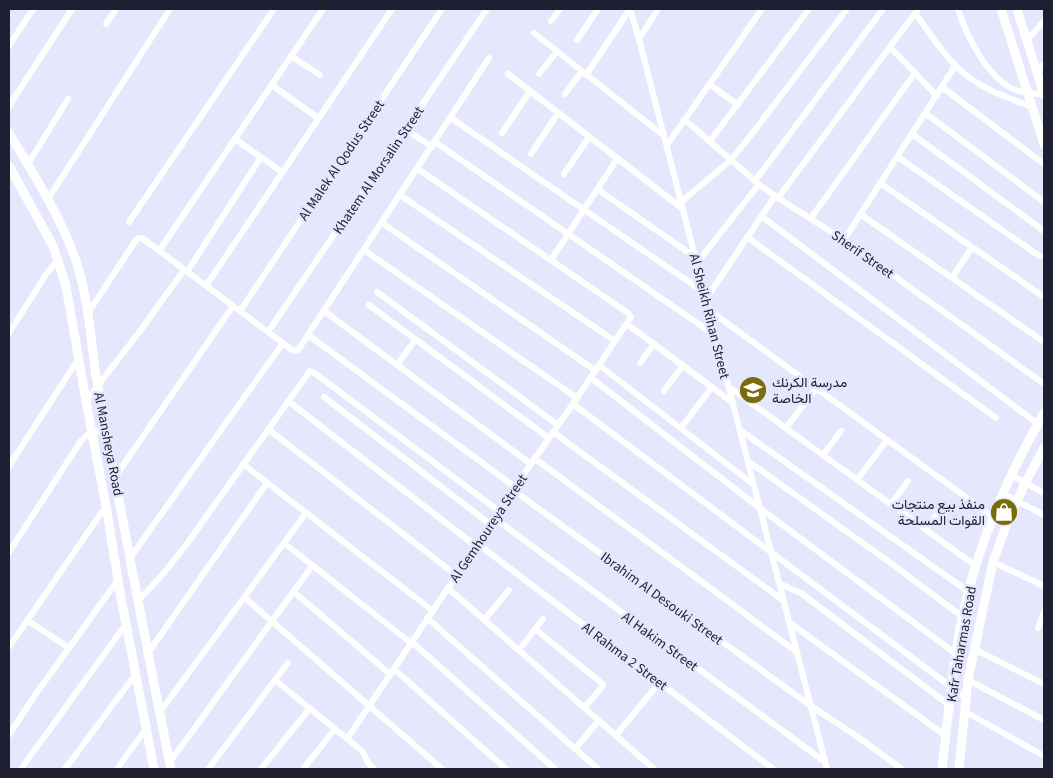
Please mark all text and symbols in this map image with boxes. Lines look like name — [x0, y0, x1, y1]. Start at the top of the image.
street label: Al Malek Al Qodus Street — [294, 96, 390, 225]
street label: Khatem Al Morsalin Street — [328, 102, 429, 239]
street label: Sherif Street — [827, 226, 898, 284]
street label: Al Sheikh Rihan Street — [684, 252, 734, 381]
place label: مدرسة الكرنك الخاصة — [772, 373, 847, 409]
school or university icon: مدرسة الكرنك الخاصة — [738, 375, 768, 405]
street label: Al Mansheya Road — [88, 390, 128, 498]
street label: Al Gemhoureya Street — [445, 470, 533, 587]
place label: منفذ بيع منتجات القوات المسلحة — [892, 495, 985, 531]
shop icon: منفذ بيع منتجات القوات المسلحة — [989, 497, 1019, 527]
street label: Ibrahim Al Desouki Street — [596, 547, 727, 650]
street label: Kafr Taharmas Road — [942, 585, 982, 704]
street label: Al Hakim Street — [617, 607, 702, 677]
street label: Al Rahma 2 Street — [577, 618, 672, 696]

